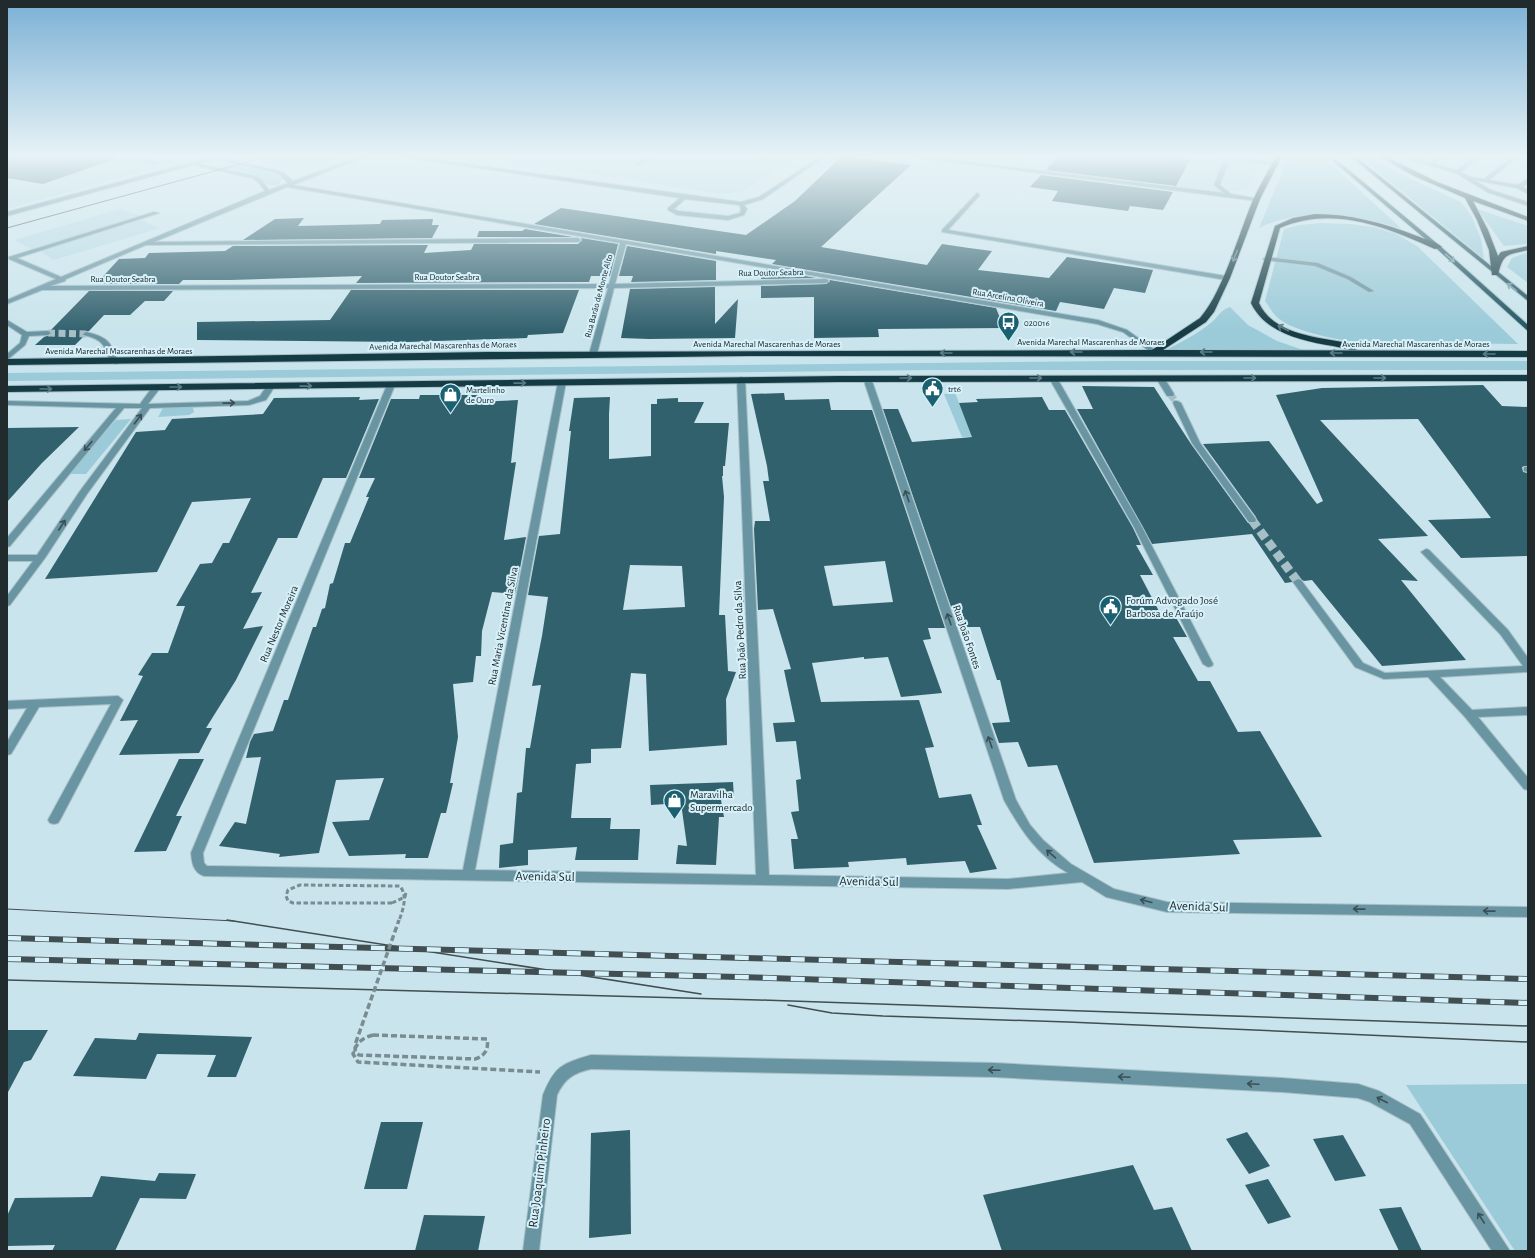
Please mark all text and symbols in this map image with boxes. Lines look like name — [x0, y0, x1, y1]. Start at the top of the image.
one-way arrow — [1230, 249, 1238, 261]
street label: Rua Barão de Monte Alto — [584, 253, 615, 339]
one-way arrow — [1445, 254, 1455, 263]
street label: Rua Doutor Seabra — [738, 268, 804, 278]
street label: Rua Doutor Seabra — [414, 273, 480, 282]
street label: Rua Doutor Seabra — [90, 275, 156, 284]
one-way arrow — [1507, 283, 1518, 291]
street label: Rua Arcelina Oliveira — [972, 287, 1044, 309]
bus stop icon: 020016 — [995, 310, 1021, 343]
place label: 020016 — [1024, 319, 1050, 328]
one-way arrow — [1277, 324, 1289, 332]
street label: Avenida Marechal Mascarenhas de Moraes — [1017, 338, 1165, 347]
street label: Avenida Marechal Mascarenhas de Moraes — [369, 340, 517, 352]
street label: Avenida Marechal Mascarenhas de Moraes — [693, 340, 841, 349]
street label: Avenida Marechal Mascarenhas de Moraes — [1342, 340, 1490, 349]
street label: Avenida Marechal Mascarenhas de Moraes — [45, 347, 193, 356]
one-way arrow — [1070, 348, 1083, 356]
one-way arrow — [1200, 348, 1213, 356]
one-way arrow — [940, 349, 953, 357]
one-way arrow — [1330, 349, 1343, 357]
one-way arrow — [1483, 350, 1496, 358]
one-way arrow — [899, 374, 912, 382]
one-way arrow — [1029, 374, 1042, 382]
one-way arrow — [1243, 374, 1256, 382]
one-way arrow — [1373, 374, 1386, 382]
public building icon: trt6 — [920, 376, 946, 409]
one-way arrow — [513, 379, 526, 386]
one-way arrow — [299, 382, 312, 390]
shop icon: Martelinho de Ouro — [438, 382, 464, 415]
one-way arrow — [169, 383, 182, 391]
one-way arrow — [39, 385, 52, 393]
place label: trt6 — [948, 385, 961, 394]
place label: Martelinho de Ouro — [466, 386, 506, 405]
one-way arrow — [222, 400, 235, 407]
one-way arrow — [134, 414, 142, 425]
one-way arrow — [83, 441, 92, 451]
one-way arrow — [903, 490, 910, 503]
one-way arrow — [58, 520, 66, 531]
street label: Rua Maria Vicentina da Silva — [486, 566, 520, 686]
street label: Rua João Pedro da Silva — [732, 580, 748, 680]
street label: Rua Nestor Moreira — [258, 584, 300, 664]
public building icon: Forúm Advogado José Barbosa de Araújo — [1098, 593, 1124, 626]
place label: Forúm Advogado José Barbosa de Araújo — [1126, 595, 1218, 619]
street label: Rua João Fontes — [951, 603, 983, 671]
one-way arrow — [944, 614, 952, 626]
one-way arrow — [986, 737, 994, 749]
shop icon: Maravilha Supermercado — [661, 787, 687, 820]
place label: Maravilha Supermercado — [690, 789, 753, 813]
one-way arrow — [1046, 850, 1057, 859]
street label: Avenida Sul — [515, 870, 575, 884]
street label: Avenida Sul — [839, 875, 899, 889]
one-way arrow — [1139, 897, 1152, 905]
street label: Avenida Sul — [1169, 899, 1229, 915]
one-way arrow — [1353, 906, 1366, 913]
one-way arrow — [1483, 907, 1496, 915]
one-way arrow — [988, 1067, 1001, 1074]
one-way arrow — [1118, 1073, 1131, 1081]
one-way arrow — [1247, 1080, 1260, 1087]
one-way arrow — [1376, 1095, 1388, 1103]
street label: Rua Joaquim Pinheiro — [527, 1118, 553, 1228]
one-way arrow — [1476, 1213, 1485, 1224]

